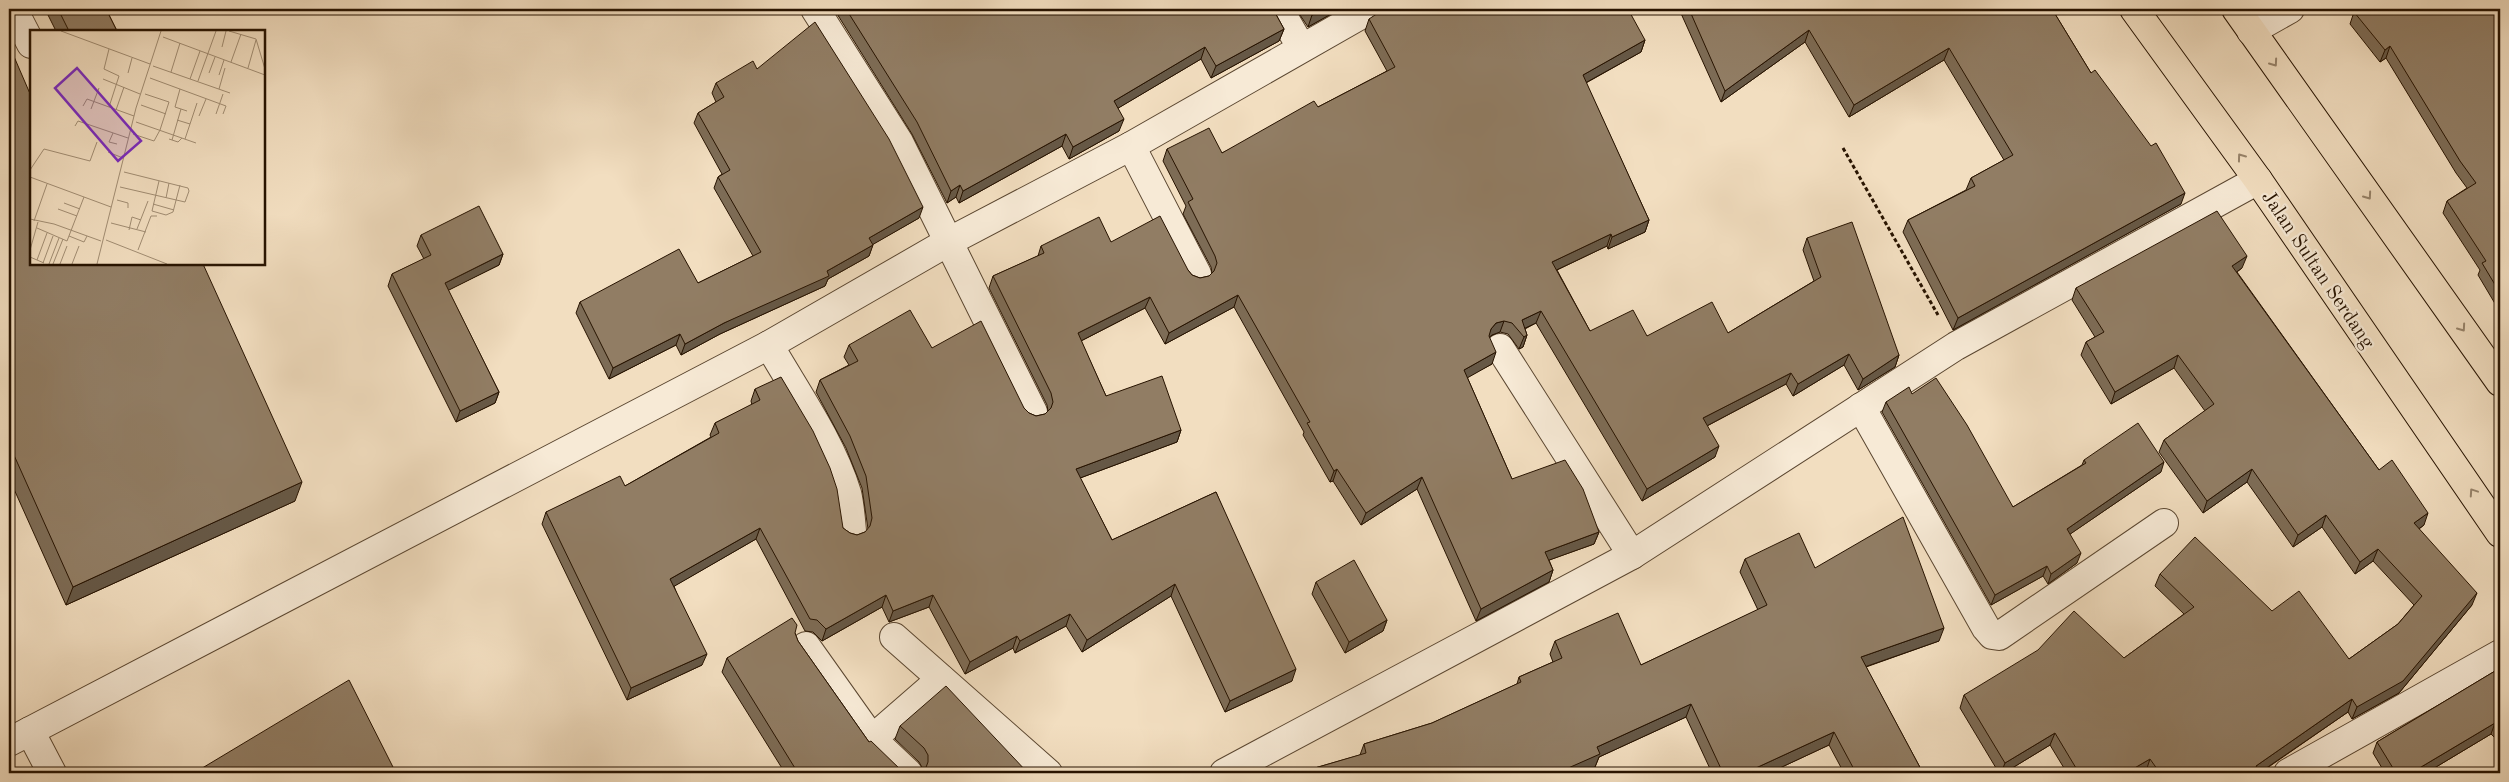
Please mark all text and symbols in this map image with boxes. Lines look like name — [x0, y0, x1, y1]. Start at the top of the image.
inset map — [30, 30, 265, 265]
one-way arrow — [2268, 57, 2277, 67]
one-way arrow — [2239, 154, 2247, 163]
street label: Jalan Sultan Serdang — [2257, 187, 2378, 353]
one-way arrow — [2362, 190, 2371, 199]
one-way arrow — [2456, 322, 2465, 332]
one-way arrow — [2470, 489, 2479, 498]

